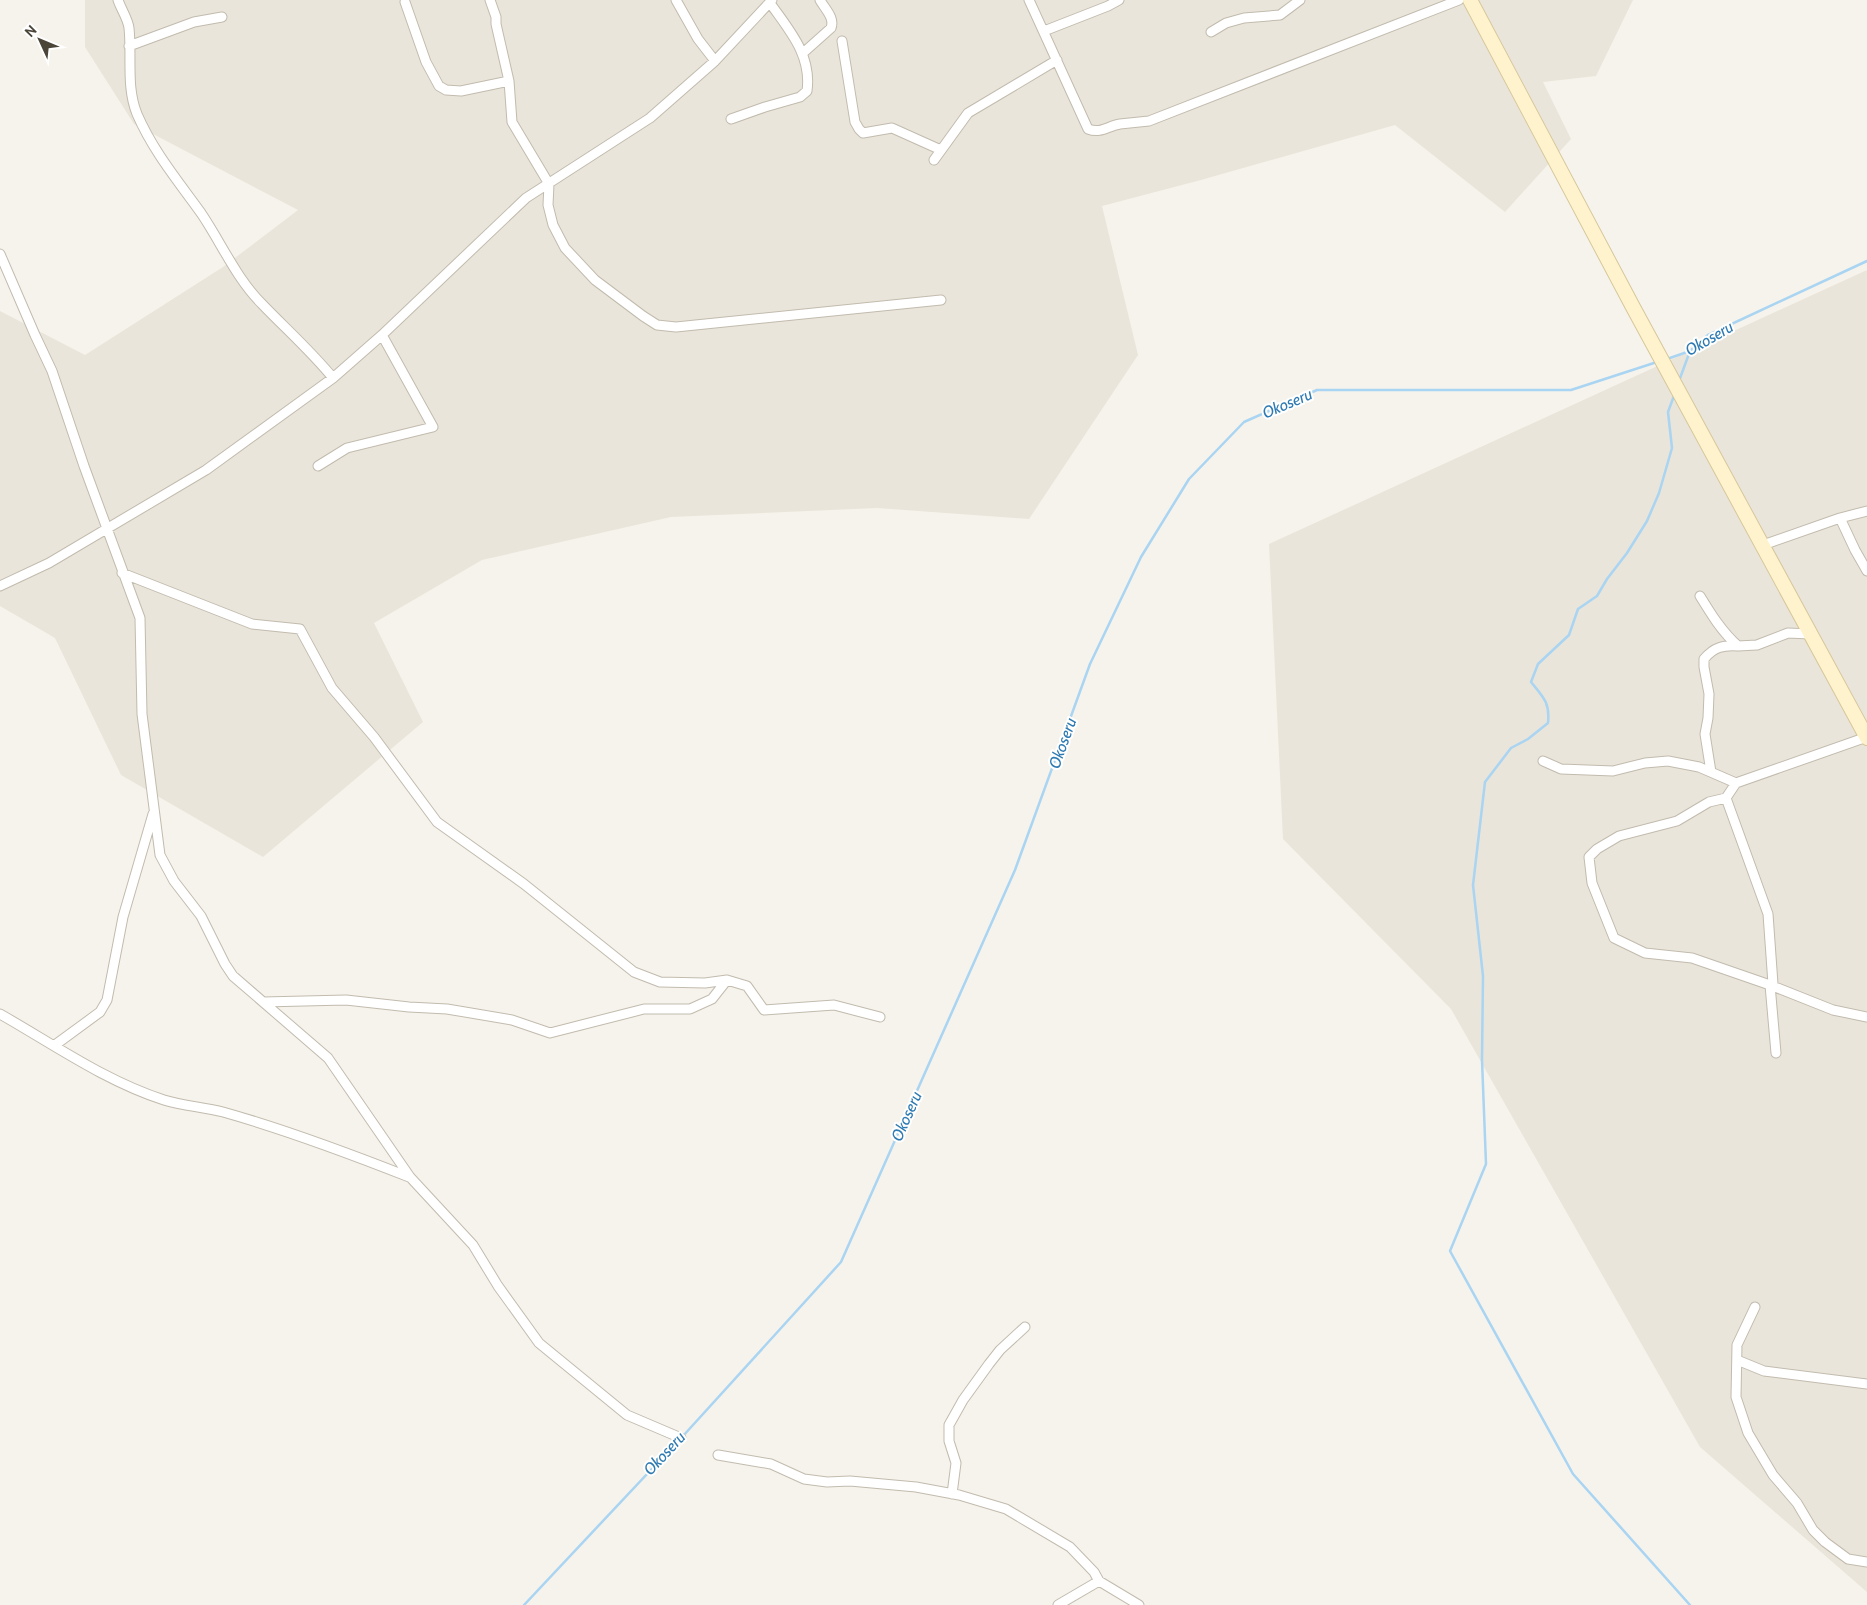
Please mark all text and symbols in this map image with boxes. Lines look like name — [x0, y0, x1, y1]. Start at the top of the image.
north arrow — [15, 15, 65, 65]
text: N — [21, 21, 41, 41]
water label: Okoseru — [1682, 317, 1737, 360]
water label: Okoseru — [1259, 384, 1315, 422]
water label: Okoseru — [1045, 715, 1080, 771]
water label: Okoseru — [887, 1088, 926, 1144]
water label: Okoseru — [640, 1428, 689, 1479]

